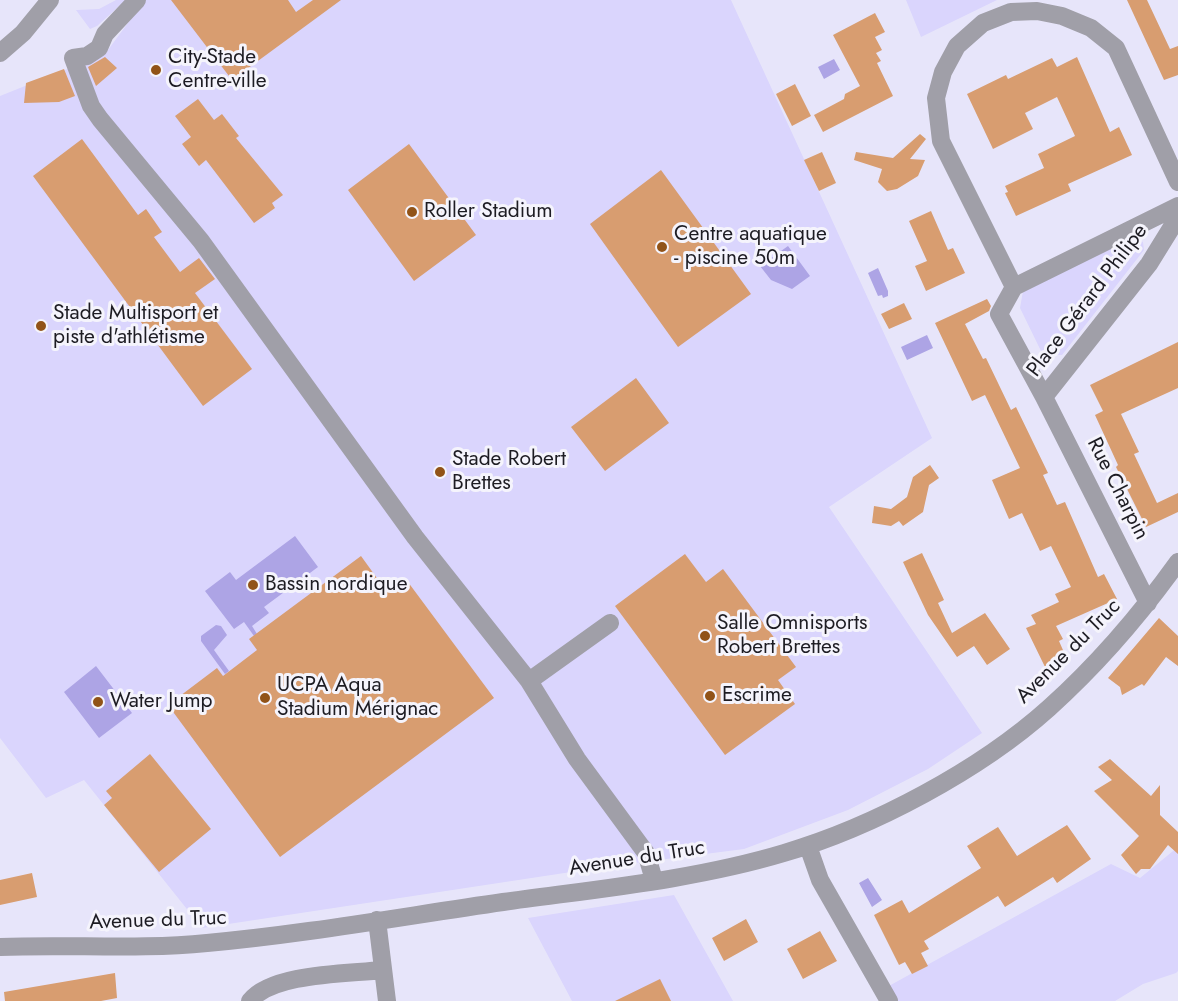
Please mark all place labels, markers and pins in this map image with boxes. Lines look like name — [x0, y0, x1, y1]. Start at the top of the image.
place label: City-Stade Centre-ville — [168, 45, 267, 95]
marker: City-Stade Centre-ville — [149, 63, 163, 77]
place label: Roller Stadium — [424, 199, 553, 225]
marker: Roller Stadium — [405, 205, 419, 219]
place label: Centre aquatique - piscine 50m — [674, 222, 827, 272]
marker: Centre aquatique - piscine 50m — [655, 240, 669, 254]
place label: Stade Multisport et piste d'athlétisme — [53, 301, 218, 351]
marker: Stade Multisport et piste d'athlétisme — [34, 319, 48, 333]
place label: Stade Robert Brettes — [452, 447, 566, 497]
marker: Stade Robert Brettes — [433, 465, 447, 479]
place label: Bassin nordique — [265, 572, 407, 598]
marker: Bassin nordique — [246, 578, 260, 592]
place label: Salle Omnisports Robert Brettes — [717, 611, 867, 661]
marker: Salle Omnisports Robert Brettes — [698, 629, 712, 643]
place label: UCPA Aqua Stadium Mérignac — [277, 673, 438, 723]
place label: Escrime — [722, 683, 792, 709]
place label: Water Jump — [110, 689, 213, 715]
marker: Escrime — [703, 689, 717, 703]
marker: UCPA Aqua Stadium Mérignac — [258, 691, 272, 705]
marker: Water Jump — [91, 695, 105, 709]

